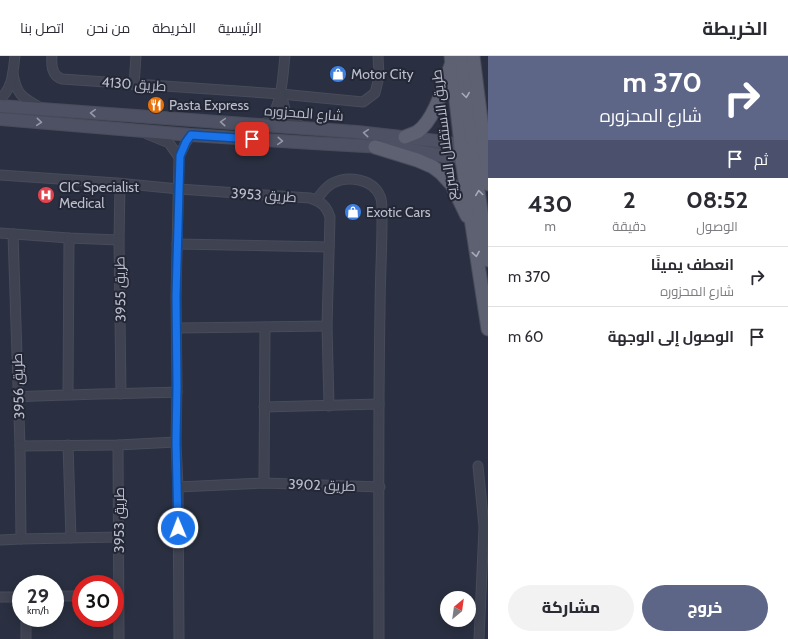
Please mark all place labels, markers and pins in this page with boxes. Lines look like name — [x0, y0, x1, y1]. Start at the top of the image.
shop icon: Motor City — [328, 64, 348, 84]
place label: Motor City — [351, 65, 414, 83]
restaurant icon: Pasta Express — [146, 95, 166, 115]
place label: Pasta Express — [169, 96, 249, 114]
pin — [235, 122, 269, 156]
place label: CIC Specialist Medical — [59, 178, 139, 212]
hospital icon: CIC Specialist Medical — [36, 185, 56, 205]
shop icon: Exotic Cars — [343, 202, 363, 222]
place label: Exotic Cars — [366, 203, 431, 221]

